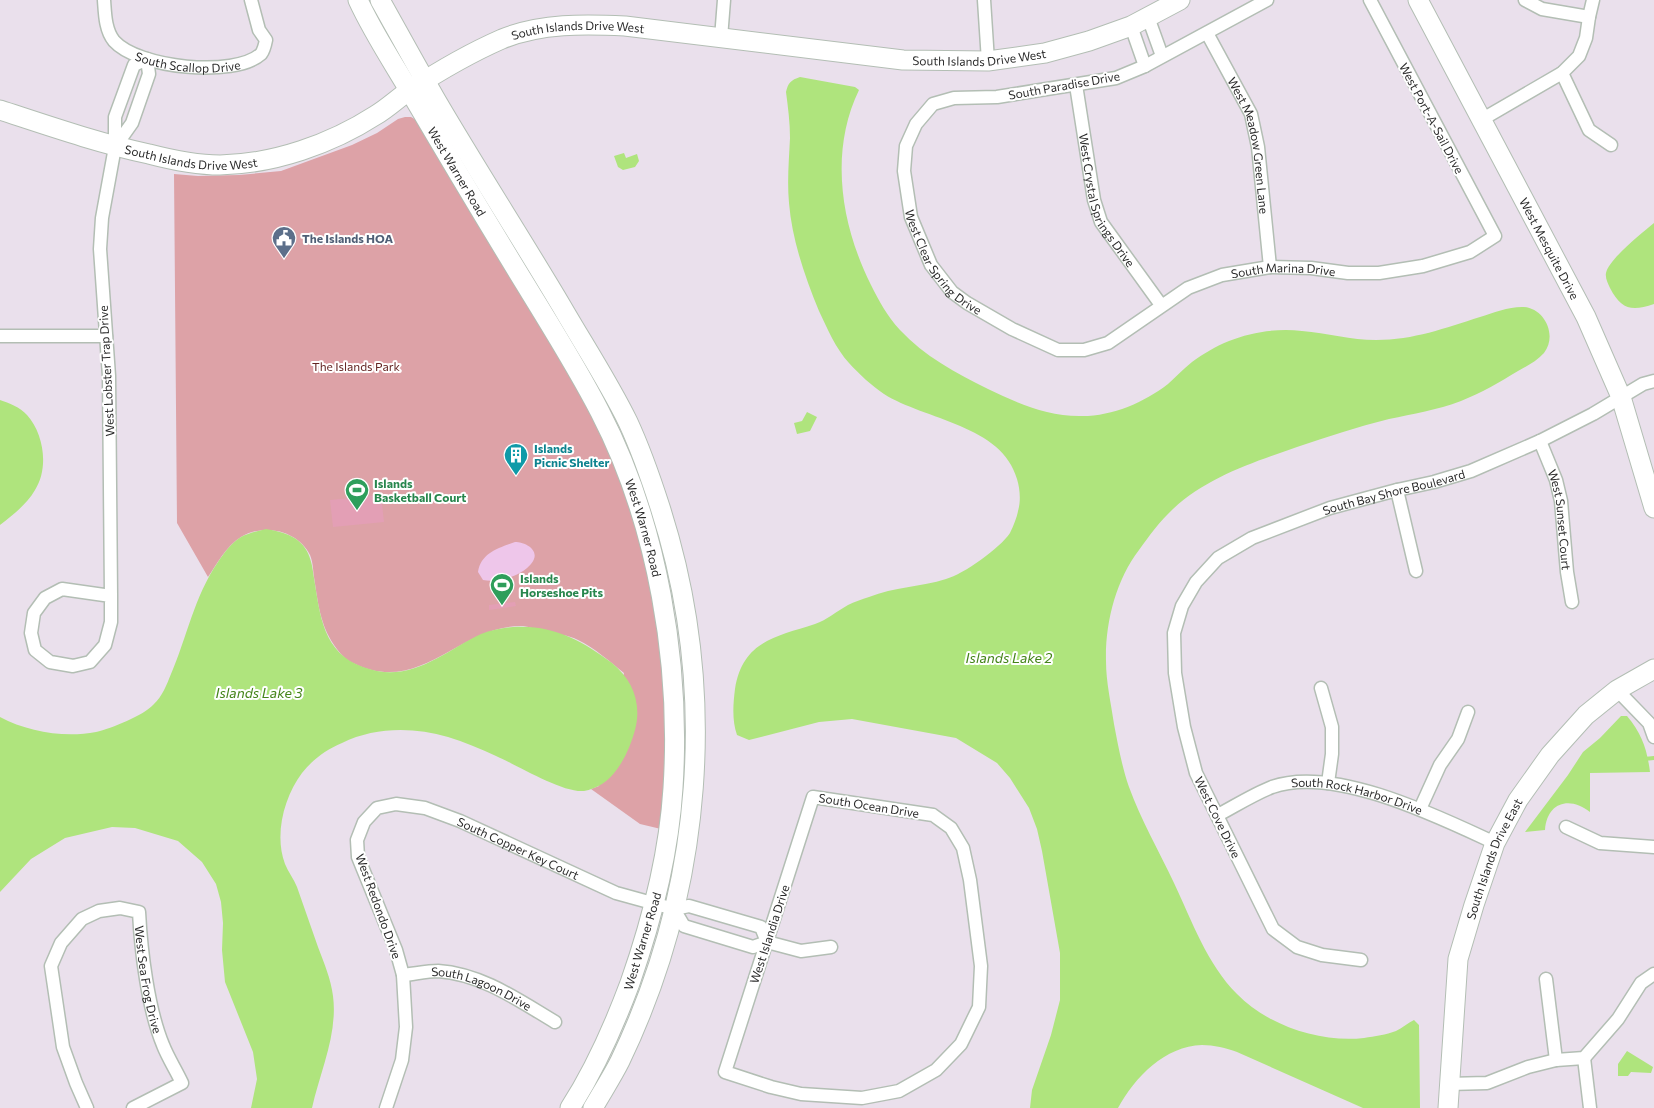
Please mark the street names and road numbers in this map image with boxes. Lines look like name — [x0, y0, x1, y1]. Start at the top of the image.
street label: South Islands Drive West — [509, 18, 645, 42]
street label: South Islands Drive West — [912, 46, 1047, 68]
street label: South Scallop Drive — [133, 48, 242, 75]
street label: West Port-A-Sail Drive — [1397, 60, 1467, 176]
street label: South Paradise Drive — [1007, 68, 1121, 102]
street label: West Meadow Green Lane — [1225, 74, 1272, 214]
street label: West Warner Road — [425, 124, 489, 219]
street label: West Crystal Springs Drive — [1077, 132, 1138, 269]
street label: South Islands Drive West — [123, 142, 259, 172]
street label: West Mesquite Drive — [1517, 195, 1582, 302]
street label: West Clear Spring Drive — [903, 208, 984, 317]
street label: South Marina Drive — [1230, 260, 1336, 280]
street label: West Lobster Trap Drive — [96, 305, 116, 437]
street label: South Bay Shore Boulevard — [1320, 466, 1466, 517]
street label: West Sunset Court — [1545, 467, 1574, 571]
street label: West Warner Road — [623, 477, 664, 578]
street label: West Cove Drive — [1192, 774, 1244, 860]
street label: South Rock Harbor Drive — [1290, 775, 1425, 817]
street label: South Ocean Drive — [818, 790, 920, 820]
street label: South Islands Drive East — [1463, 796, 1525, 921]
street label: South Copper Key Court — [455, 814, 581, 882]
street label: West Redondo Drive — [353, 852, 405, 960]
street label: West Islandia Drive — [746, 883, 792, 985]
street label: West Warner Road — [620, 890, 664, 992]
street label: West Sea Frog Drive — [133, 925, 165, 1035]
street label: South Lagoon Drive — [431, 964, 534, 1013]

